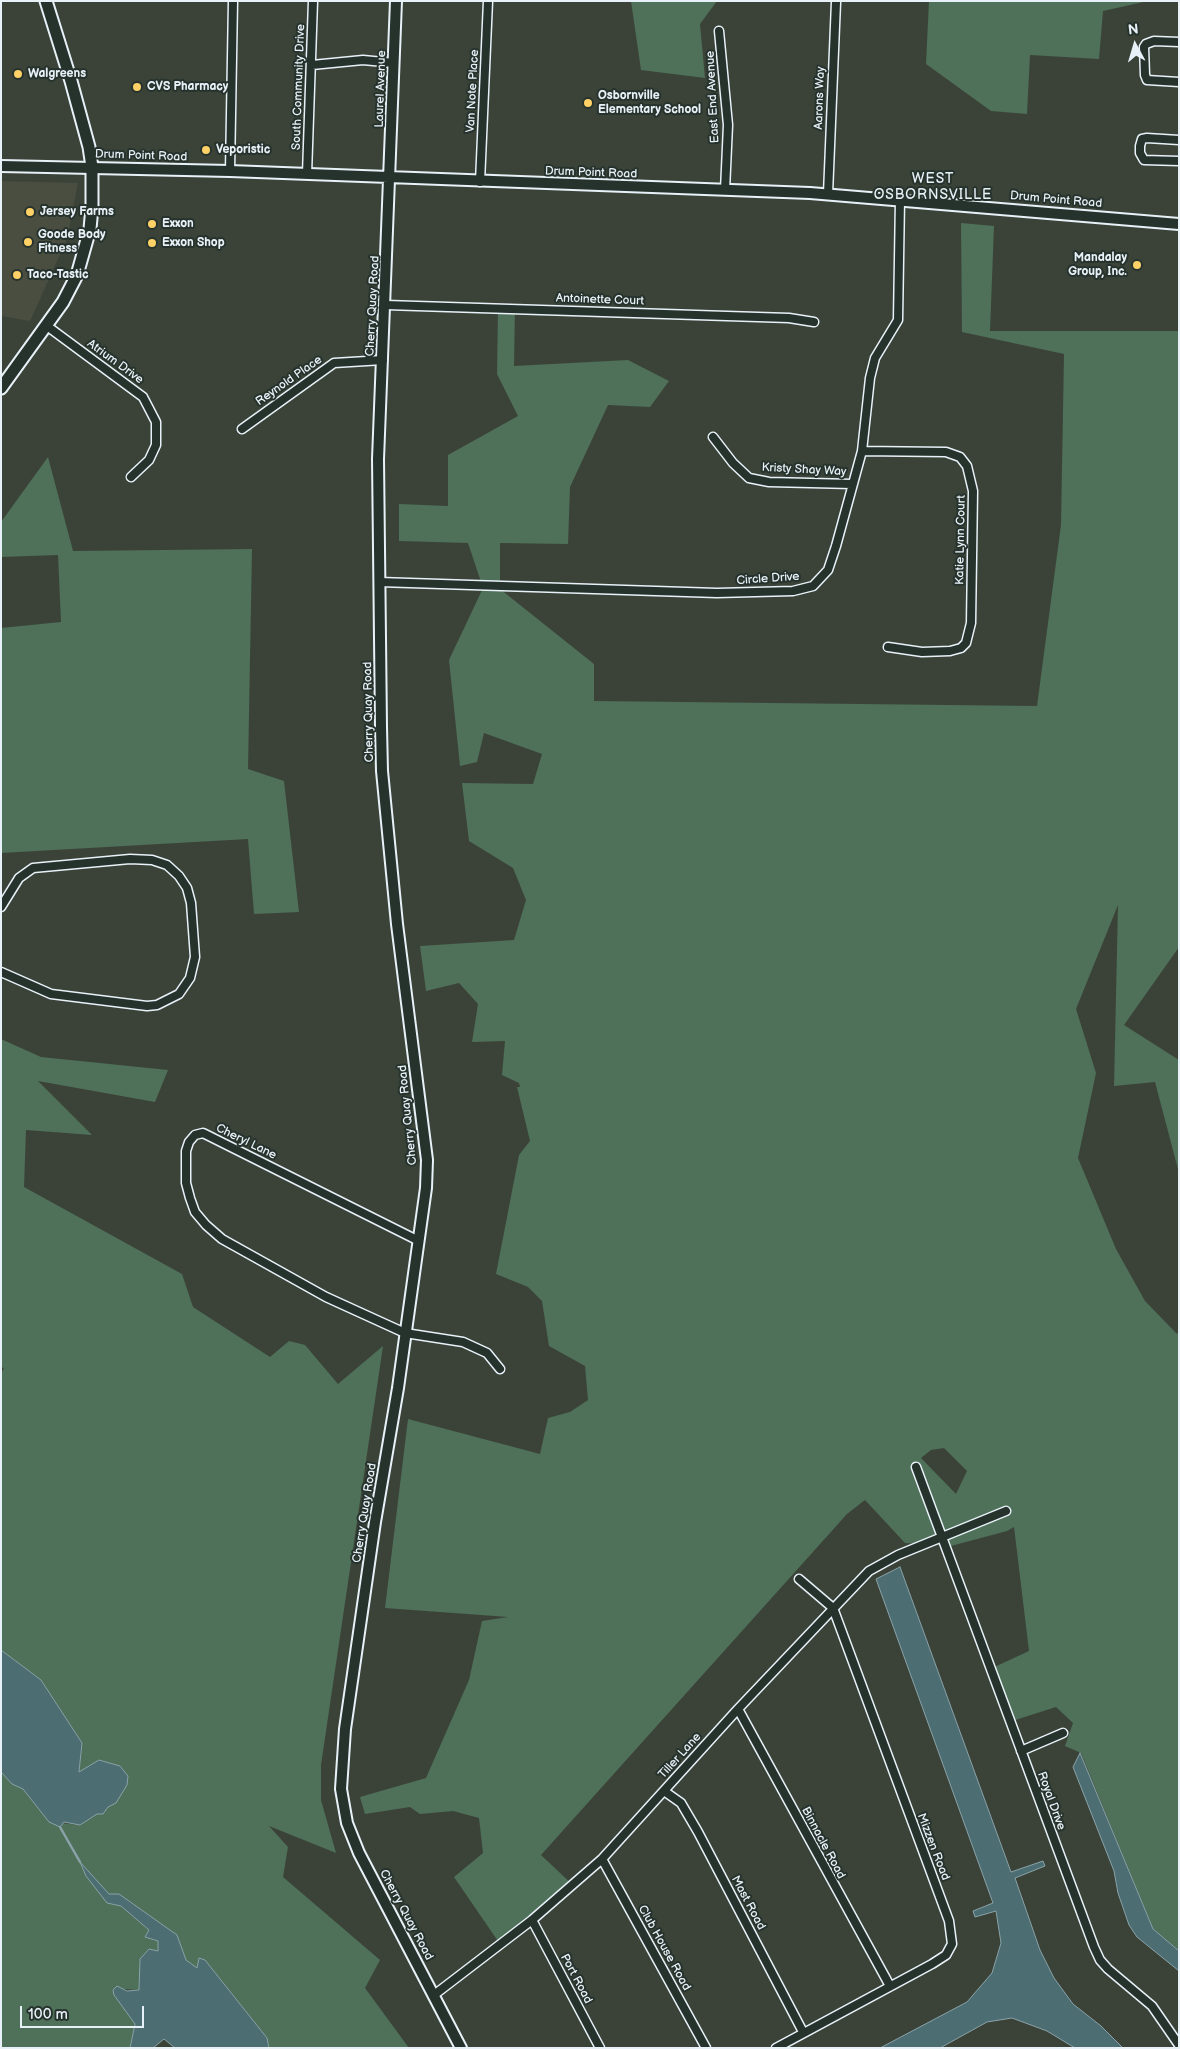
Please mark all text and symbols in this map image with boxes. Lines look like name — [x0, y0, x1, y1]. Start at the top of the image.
north arrow — [1110, 20, 1160, 70]
text: N — [1127, 21, 1139, 39]
street label: South Community Drive — [290, 24, 308, 150]
street label: Van Note Place — [464, 49, 482, 133]
street label: Laurel Avenue — [372, 50, 390, 128]
street label: East End Avenue — [703, 50, 723, 144]
street label: Aarons Way — [812, 66, 828, 130]
place label: Walgreens — [28, 67, 86, 81]
marker: Walgreens — [12, 68, 24, 80]
place label: CVS Pharmacy — [147, 80, 228, 94]
marker: CVS Pharmacy — [131, 81, 143, 93]
place label: Osbornville Elementary School — [598, 89, 701, 117]
marker: Osbornville Elementary School — [582, 97, 594, 109]
place label: Veporistic — [216, 143, 270, 157]
marker: Veporistic — [200, 144, 212, 156]
street label: Drum Point Road — [95, 147, 187, 165]
street label: Drum Point Road — [545, 164, 637, 182]
district label: WEST OSBORNSVILLE — [872, 171, 994, 203]
street label: Drum Point Road — [1009, 189, 1103, 211]
place label: Jersey Farms — [40, 205, 114, 219]
marker: Jersey Farms — [24, 206, 36, 218]
place label: Exxon — [162, 217, 194, 231]
marker: Exxon — [146, 218, 158, 230]
place label: Goode Body Fitness — [38, 228, 105, 256]
marker: Goode Body Fitness — [22, 236, 34, 248]
place label: Exxon Shop — [162, 236, 225, 250]
marker: Exxon Shop — [146, 237, 158, 249]
place label: Mandalay Group, Inc. — [1068, 251, 1127, 279]
street label: Cherry Quay Road — [363, 255, 383, 357]
marker: Mandalay Group, Inc. — [1131, 259, 1143, 271]
place label: Taco-Tastic — [27, 268, 88, 282]
marker: Taco-Tastic — [11, 269, 23, 281]
street label: Antoinette Court — [556, 291, 644, 309]
street label: Atrium Drive — [84, 337, 146, 387]
street label: Reynold Place — [253, 353, 325, 409]
street label: Kristy Shay Way — [761, 461, 847, 479]
street label: Katie Lynn Court — [953, 495, 969, 585]
street label: Circle Drive — [736, 570, 800, 588]
street label: Cherry Quay Road — [361, 662, 377, 762]
street label: Cherry Quay Road — [396, 1064, 420, 1166]
street label: Cheryl Lane — [213, 1121, 279, 1163]
street label: Cherry Quay Road — [350, 1462, 380, 1564]
street label: Tiller Lane — [656, 1730, 704, 1782]
street label: Royal Drive — [1034, 1770, 1068, 1832]
street label: Binnacle Road — [798, 1804, 848, 1882]
street label: Mizzen Road — [914, 1811, 952, 1883]
street label: Cherry Quay Road — [376, 1867, 436, 1963]
street label: Mast Road — [728, 1874, 768, 1932]
street label: Club House Road — [635, 1903, 693, 1993]
street label: Port Road — [557, 1952, 595, 2006]
scale bar — [22, 1996, 146, 2028]
text: 100 m — [28, 2005, 68, 2024]

